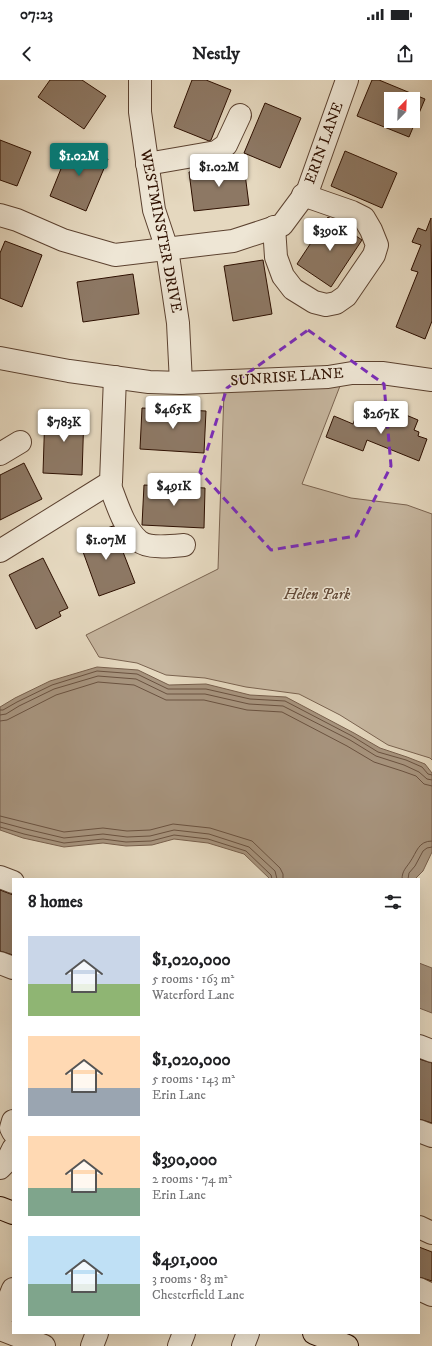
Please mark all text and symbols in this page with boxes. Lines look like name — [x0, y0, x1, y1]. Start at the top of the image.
text: 07:23 — [20, 5, 53, 24]
icon: back — [16, 43, 38, 65]
text: Nestly — [192, 43, 240, 65]
icon: share — [394, 43, 416, 65]
north arrow — [384, 92, 420, 128]
map controls — [384, 92, 420, 128]
street label: ERIN LANE — [300, 99, 348, 187]
pin: $1.02M — [46, 143, 112, 177]
street label: WESTMINSTER DRIVE — [136, 147, 186, 315]
text: $1.02M — [59, 148, 99, 164]
pin: $1.02M — [186, 154, 252, 188]
text: $1.02M — [199, 159, 239, 175]
pin: $390K — [302, 218, 358, 252]
text: $390K — [313, 223, 347, 239]
street label: SUNRISE LANE — [230, 364, 344, 390]
pin: $465K — [145, 396, 201, 430]
text: $465K — [155, 401, 191, 417]
pin: $267K — [353, 401, 409, 435]
text: $267K — [363, 406, 399, 422]
pin: $783K — [36, 409, 92, 443]
text: $783K — [47, 414, 81, 430]
pin: $491K — [146, 473, 202, 507]
text: $491K — [157, 478, 191, 494]
pin: $1.07M — [73, 527, 139, 561]
text: $1.07M — [86, 532, 126, 548]
park label: Helen Park — [283, 585, 351, 604]
text: 8 homes — [28, 891, 83, 913]
icon: filters — [382, 891, 404, 913]
text: $1,020,000 — [152, 949, 231, 971]
icon: home — [60, 952, 108, 1000]
text: 5 rooms · 163 m² — [152, 971, 234, 987]
text: Waterford Lane — [152, 987, 235, 1003]
text: $1,020,000 — [152, 1049, 231, 1071]
icon: home — [60, 1052, 108, 1100]
text: 5 rooms · 143 m² — [152, 1071, 235, 1087]
text: Erin Lane — [152, 1087, 206, 1103]
text: $390,000 — [152, 1149, 217, 1171]
icon: home — [60, 1152, 108, 1200]
text: 2 rooms · 74 m² — [152, 1171, 232, 1187]
text: Erin Lane — [152, 1187, 206, 1203]
text: $491,000 — [152, 1249, 218, 1271]
icon: home — [60, 1252, 108, 1300]
text: 3 rooms · 83 m² — [152, 1271, 228, 1287]
text: Chesterfield Lane — [152, 1287, 244, 1303]

